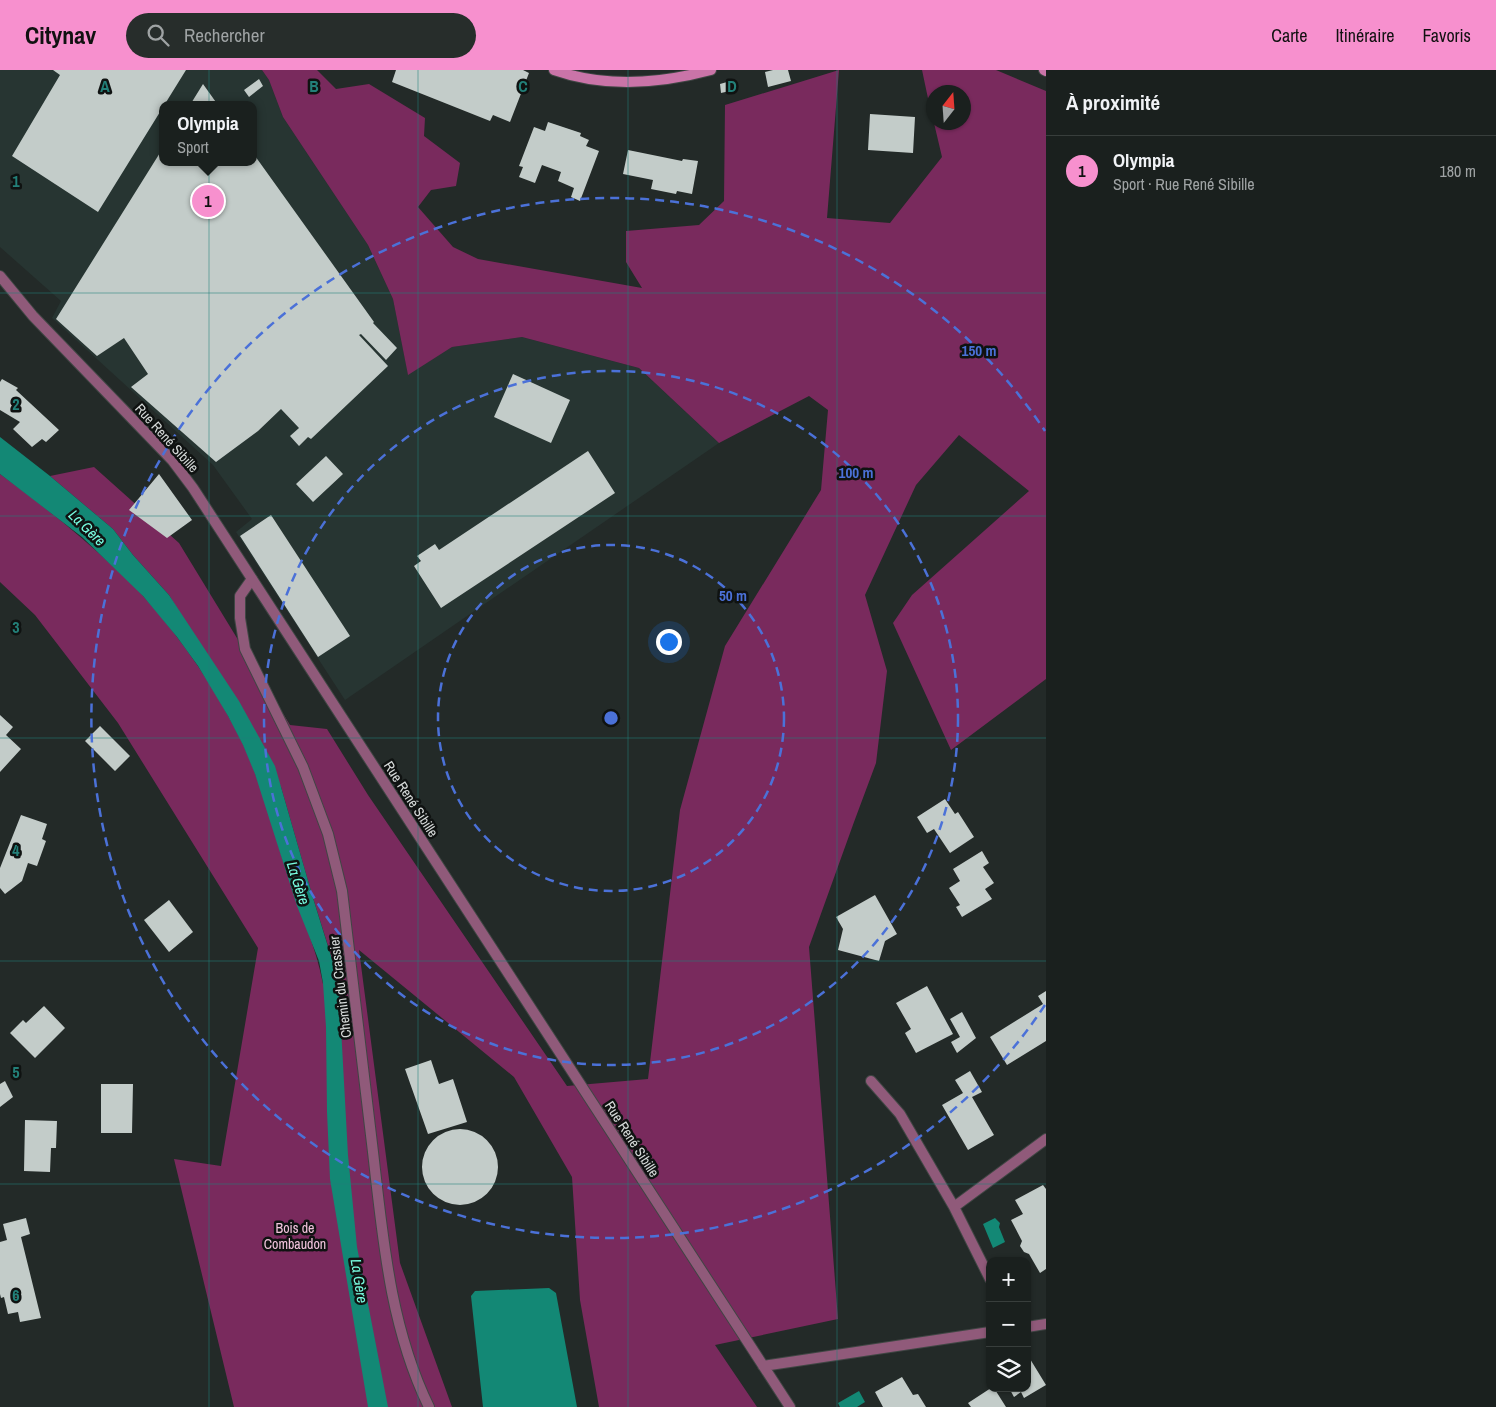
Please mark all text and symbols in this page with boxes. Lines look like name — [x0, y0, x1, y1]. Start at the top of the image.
search box — [126, 13, 476, 58]
text: Citynav — [25, 19, 96, 51]
icon: search — [144, 21, 172, 49]
text: Rechercher — [184, 22, 265, 48]
text: Carte — [1271, 23, 1307, 48]
text: Itinéraire — [1335, 23, 1395, 48]
text: Favoris — [1423, 23, 1471, 48]
text: A — [100, 75, 110, 97]
text: B — [309, 75, 319, 97]
text: C — [518, 75, 528, 97]
text: D — [727, 75, 737, 97]
north arrow — [926, 85, 971, 130]
text: À proximité — [1066, 88, 1160, 117]
popup — [159, 101, 257, 166]
text: Olympia — [177, 110, 239, 136]
text: Sport — [177, 136, 209, 158]
text: Olympia — [1113, 147, 1174, 173]
text: 1 — [1078, 160, 1086, 182]
text: 180 m — [1440, 160, 1476, 182]
text: 1 — [12, 170, 20, 192]
text: Sport · Rue René Sibille — [1113, 173, 1255, 195]
pin: 1 — [192, 182, 224, 220]
text: 150 m — [962, 340, 996, 361]
text: 2 — [12, 393, 20, 415]
street label: Rue René Sibille — [131, 400, 203, 476]
text: 100 m — [839, 462, 873, 483]
water label: La Gère — [64, 505, 111, 551]
text: 50 m — [719, 585, 747, 606]
text: 3 — [12, 616, 20, 638]
your location — [656, 629, 682, 655]
centre of rings — [602, 709, 620, 727]
street label: Rue René Sibille — [380, 758, 442, 840]
text: 4 — [12, 839, 20, 861]
water label: La Gère — [282, 858, 315, 907]
street label: Chemin du Crassier — [325, 935, 355, 1039]
text: 5 — [12, 1061, 20, 1083]
street label: Rue René Sibille — [601, 1098, 663, 1180]
park label: Bois de Combaudon — [264, 1219, 326, 1253]
water label: La Gère — [346, 1257, 373, 1305]
map controls — [986, 1257, 1031, 1392]
button: + — [986, 1257, 1031, 1302]
text: 6 — [12, 1284, 20, 1306]
button: − — [986, 1302, 1031, 1347]
button: layers — [986, 1347, 1031, 1392]

